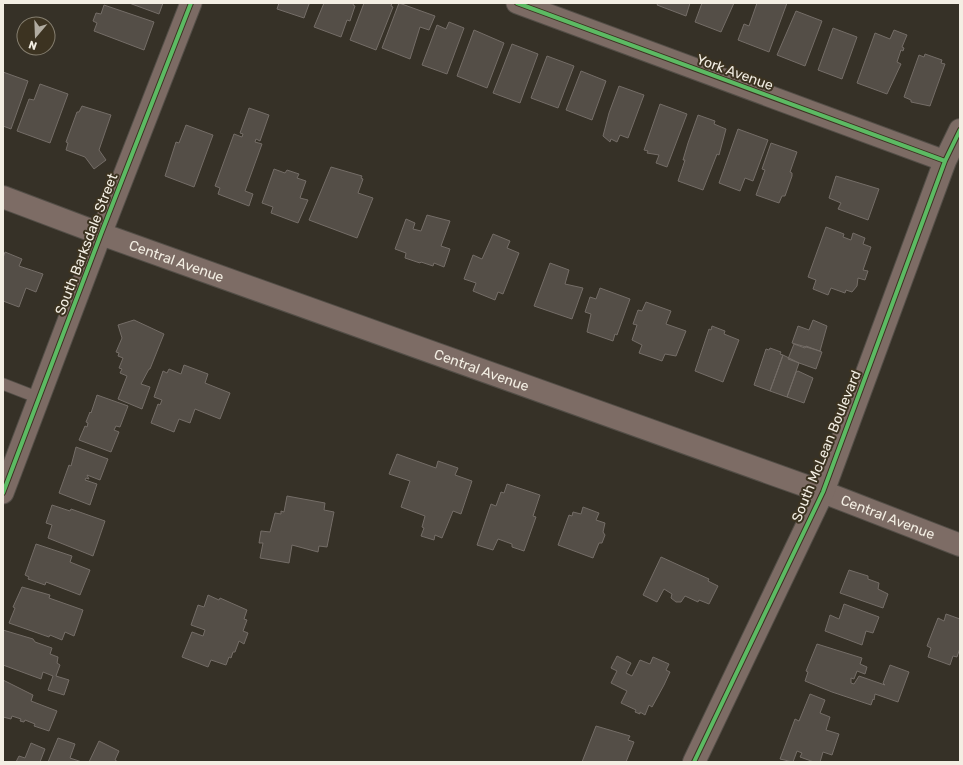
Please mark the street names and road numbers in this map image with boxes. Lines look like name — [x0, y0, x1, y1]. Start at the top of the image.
street label: York Avenue — [694, 51, 776, 94]
street label: South Barksdale Street — [52, 170, 122, 317]
street label: Central Avenue — [127, 237, 226, 286]
street label: Central Avenue — [432, 346, 531, 395]
street label: South McLean Boulevard — [788, 368, 865, 525]
street label: Central Avenue — [838, 492, 937, 543]

